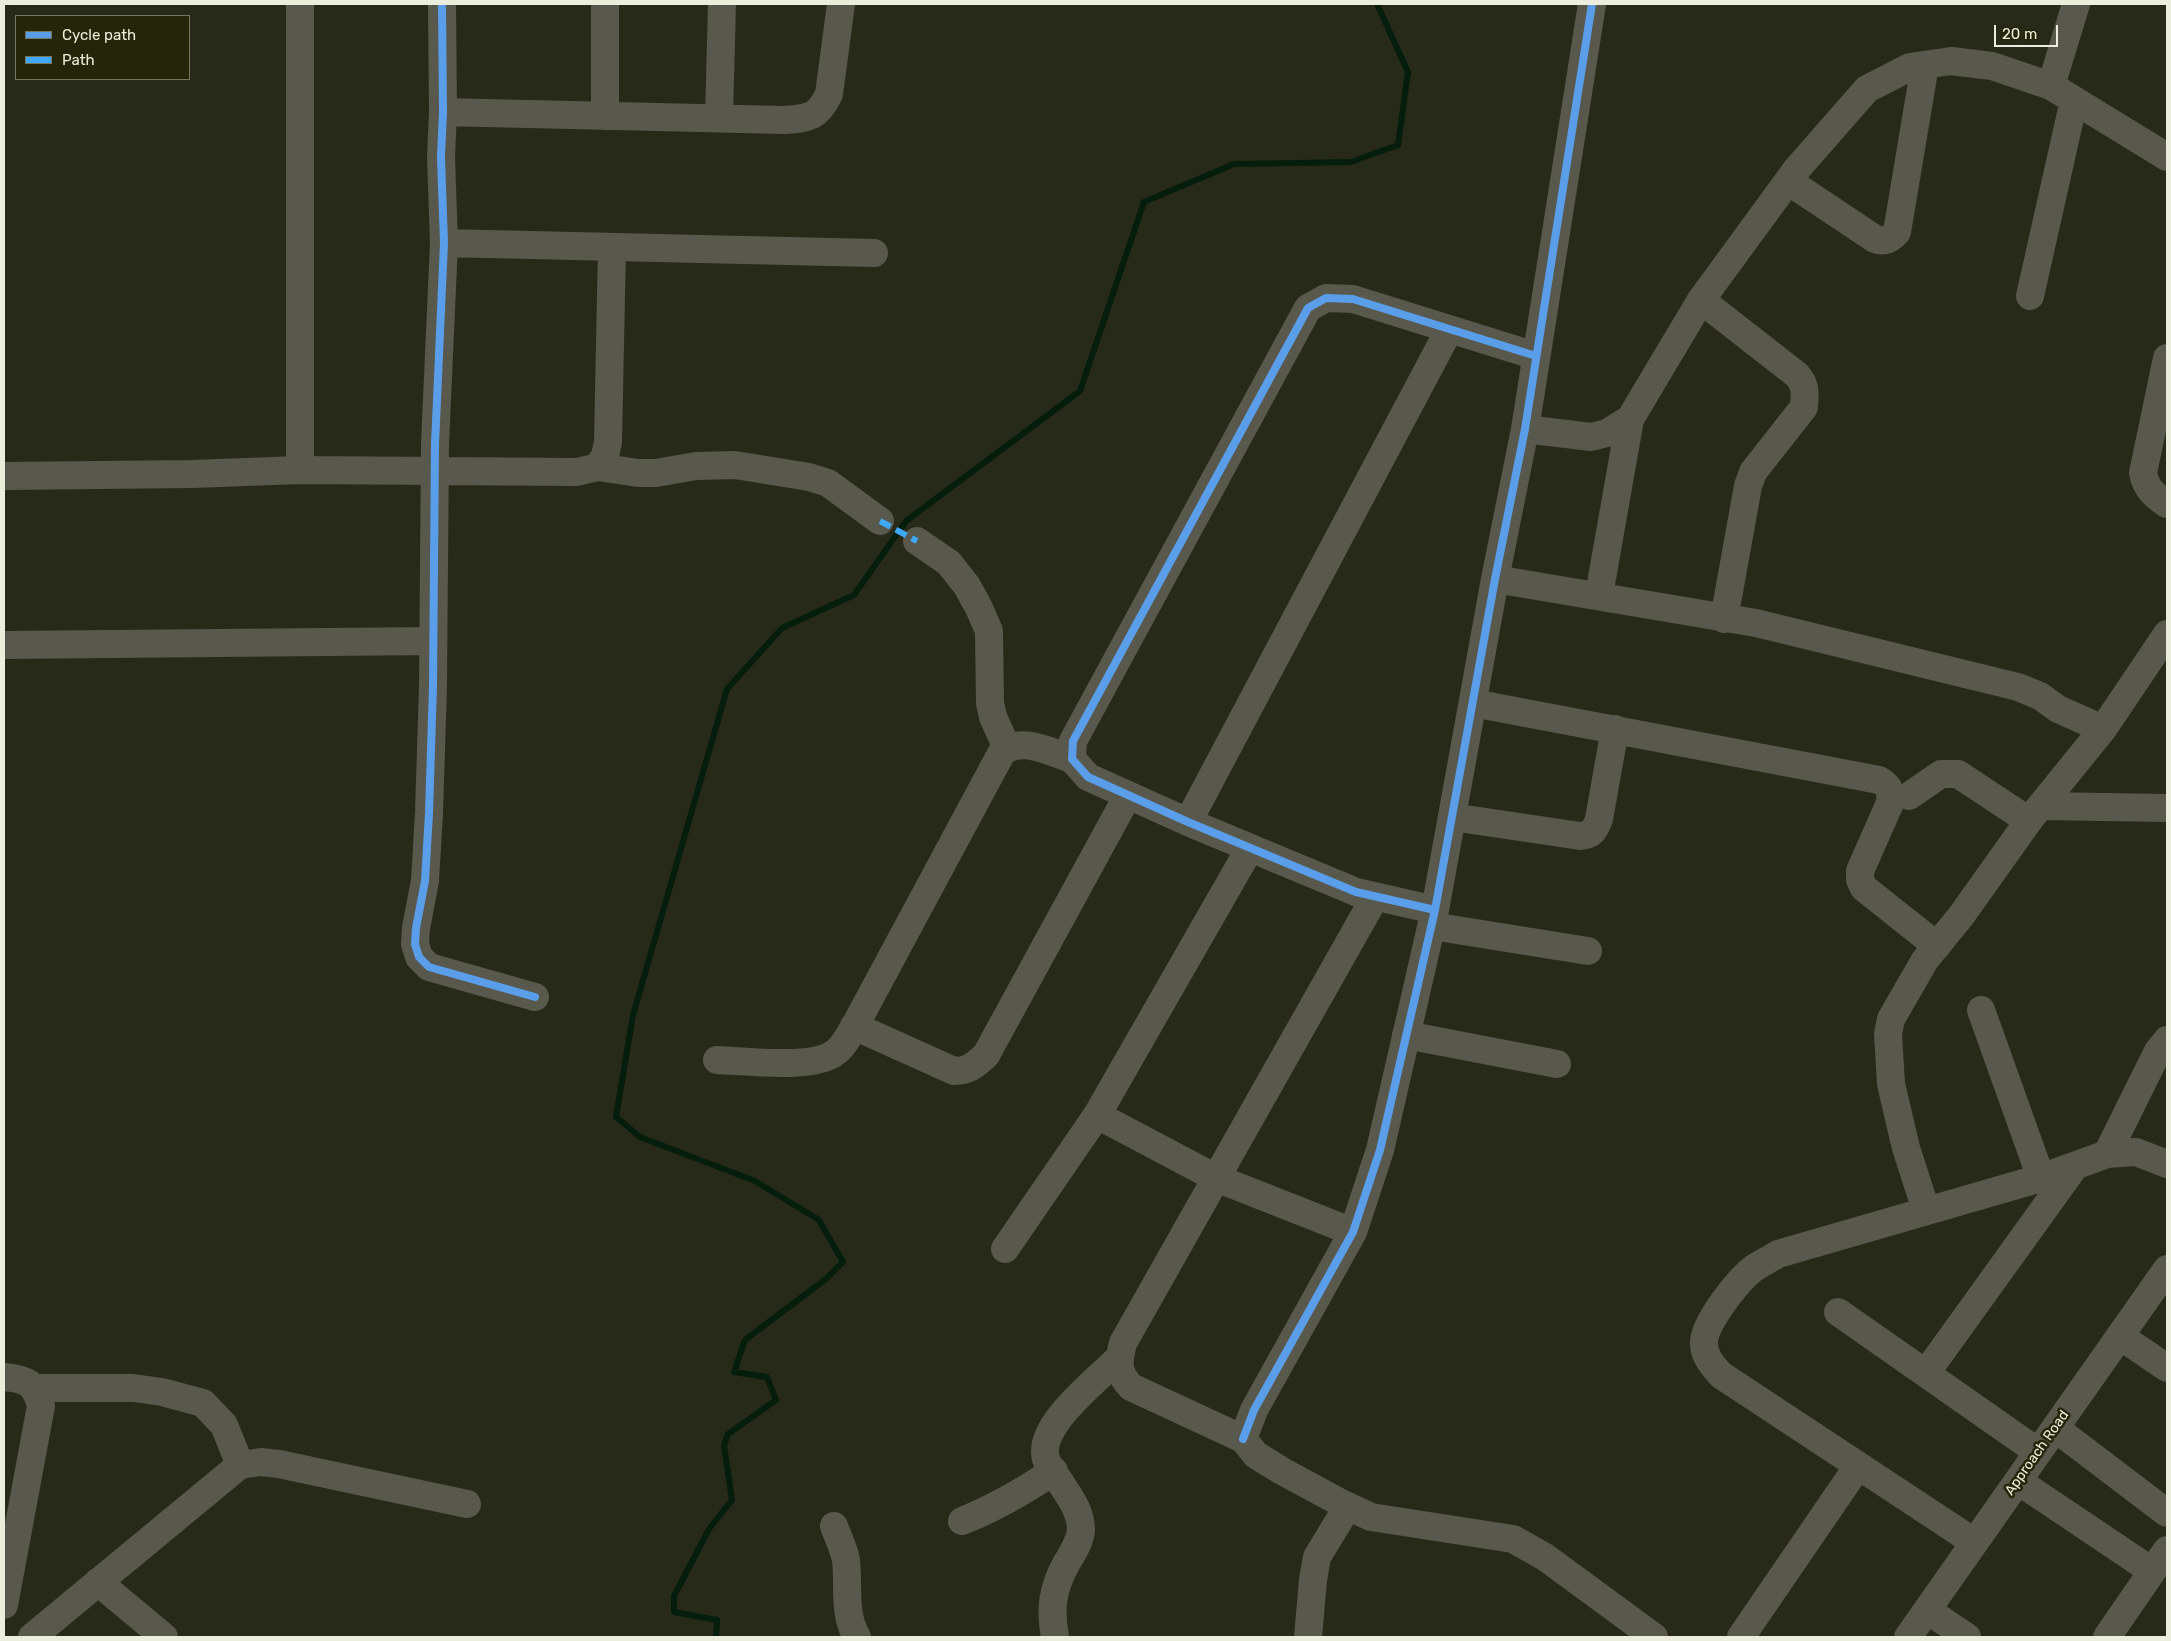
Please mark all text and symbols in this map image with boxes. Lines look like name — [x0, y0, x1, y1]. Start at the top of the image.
legend — [15, 15, 190, 80]
scale bar — [1996, 15, 2060, 47]
text: 20 m — [2002, 25, 2037, 43]
text: Cycle path — [62, 26, 136, 44]
text: Path — [62, 51, 95, 69]
street label: Approach Road — [2001, 1407, 2073, 1499]

